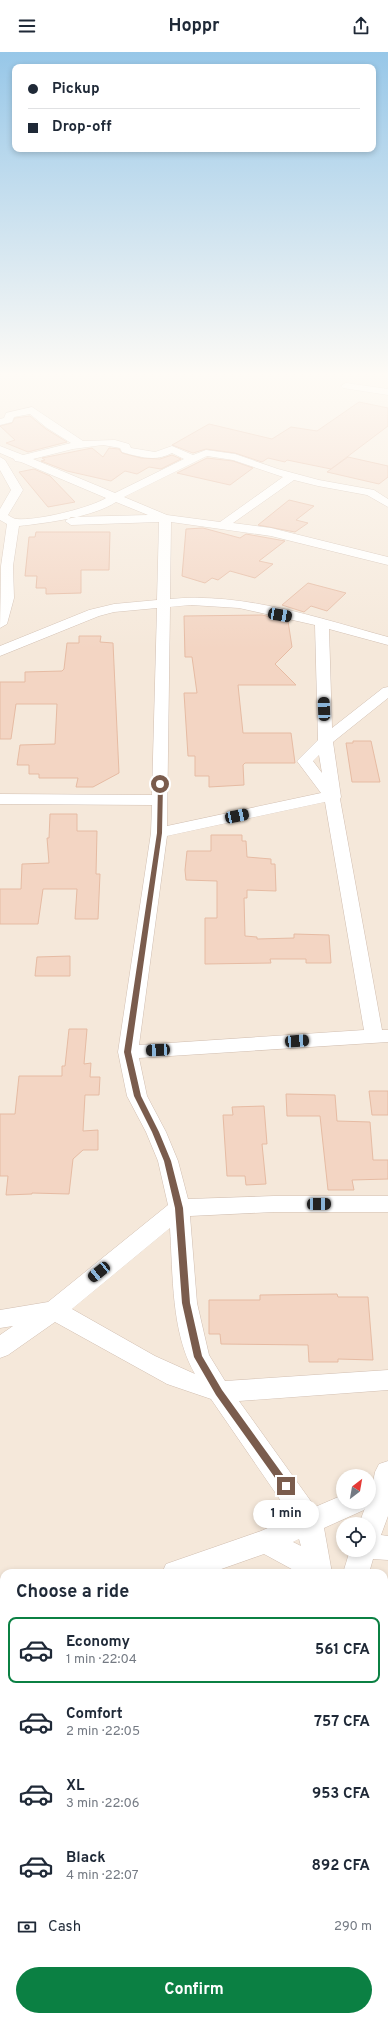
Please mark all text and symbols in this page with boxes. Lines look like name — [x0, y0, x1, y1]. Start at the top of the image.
icon: menu — [16, 15, 38, 37]
text: Hoppr — [169, 15, 219, 38]
icon: share — [350, 15, 372, 37]
text: Pickup — [52, 80, 100, 99]
text: Drop-off — [52, 118, 112, 137]
car — [267, 607, 293, 623]
car — [318, 697, 330, 721]
route start — [151, 775, 169, 793]
car — [224, 808, 250, 824]
car — [285, 1034, 309, 1048]
car — [146, 1043, 170, 1057]
car — [307, 1198, 331, 1210]
car — [86, 1260, 112, 1284]
north arrow — [336, 1469, 376, 1509]
map controls — [336, 1469, 376, 1557]
route end — [277, 1477, 295, 1495]
callout: 1 min — [253, 1500, 319, 1528]
text: 1 min — [270, 1506, 302, 1522]
button: locate — [336, 1517, 376, 1557]
text: Choose a ride — [16, 1581, 129, 1604]
icon: car — [18, 1632, 54, 1668]
text: Economy — [66, 1633, 130, 1652]
text: 561 CFA — [315, 1641, 370, 1660]
text: 1 min · 22:04 — [66, 1652, 137, 1668]
icon: car — [18, 1704, 54, 1740]
text: Comfort — [66, 1705, 123, 1724]
text: 757 CFA — [314, 1713, 370, 1732]
text: 2 min · 22:05 — [66, 1724, 140, 1740]
icon: car — [18, 1776, 54, 1812]
text: XL — [66, 1777, 84, 1796]
text: 953 CFA — [312, 1785, 370, 1804]
text: 3 min · 22:06 — [66, 1796, 140, 1812]
icon: car — [18, 1848, 54, 1884]
text: Black — [66, 1849, 106, 1868]
text: 892 CFA — [312, 1857, 370, 1876]
text: 4 min · 22:07 — [66, 1868, 138, 1884]
icon: cash — [16, 1916, 38, 1938]
text: Cash — [48, 1918, 81, 1937]
text: 290 m — [334, 1919, 372, 1935]
button: Confirm — [16, 1967, 372, 2013]

